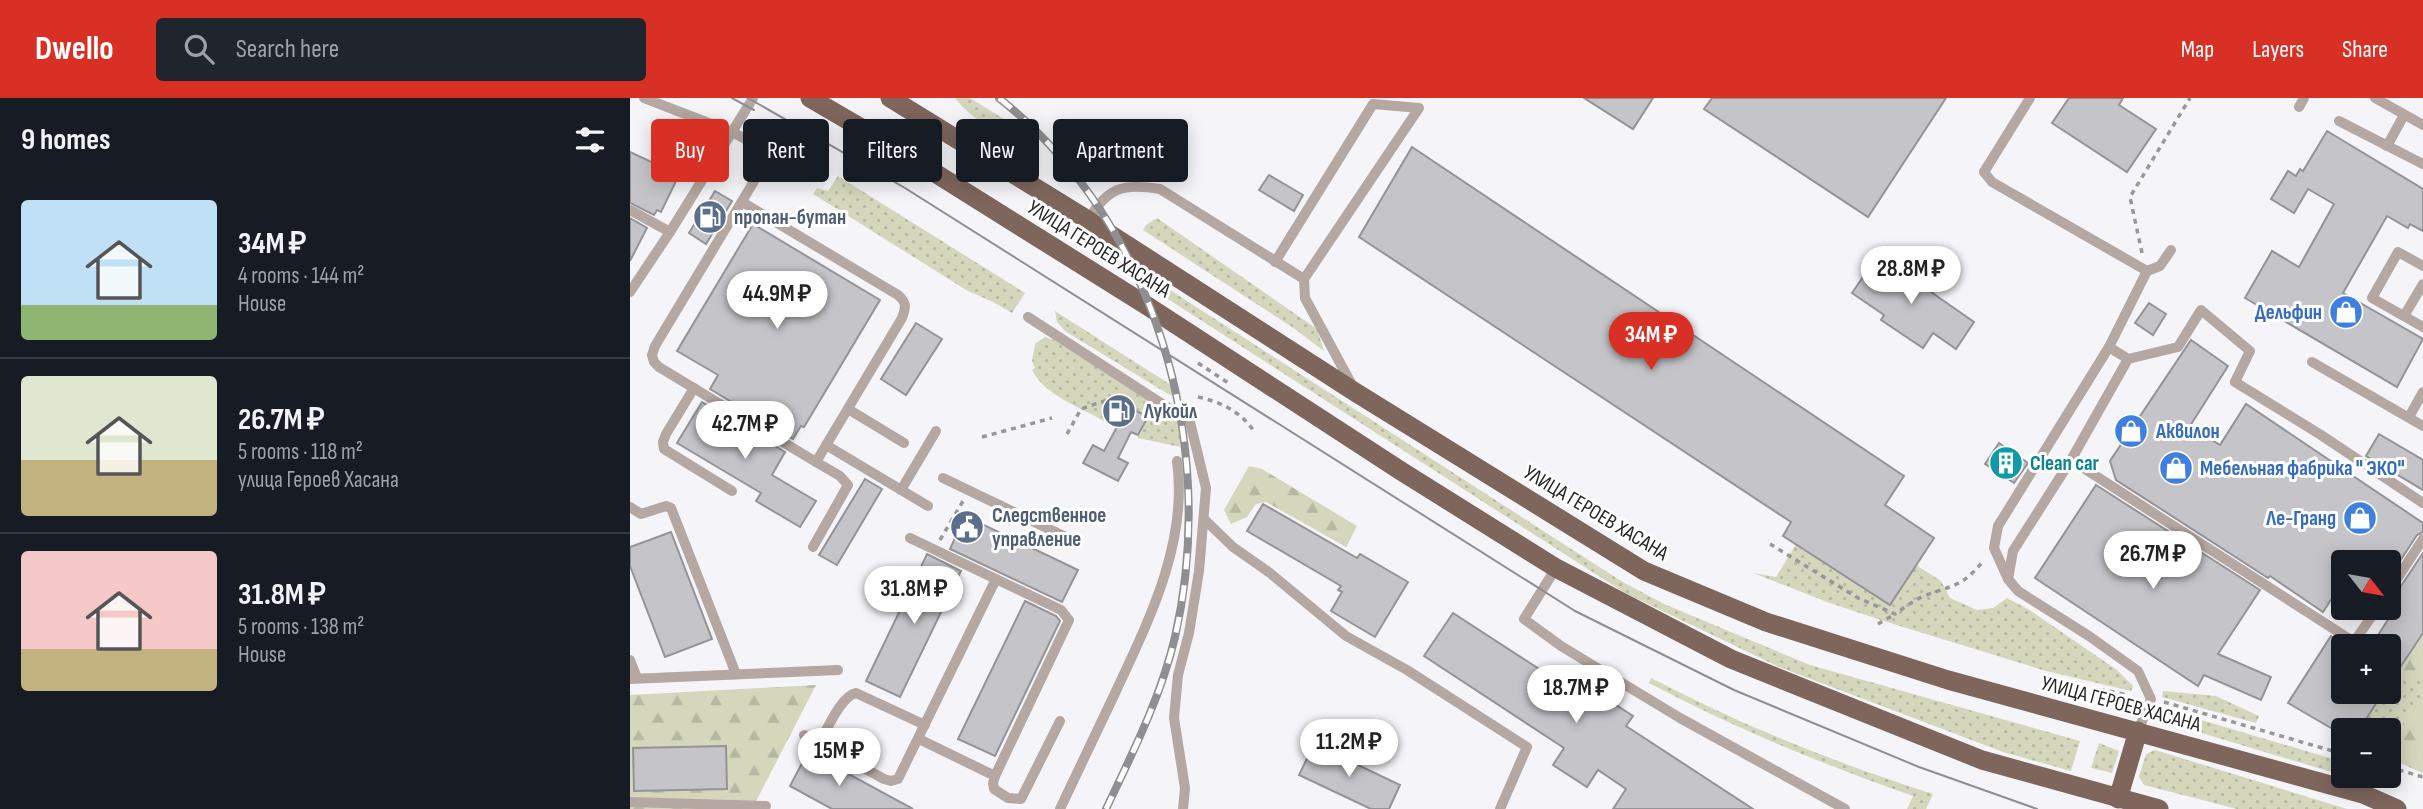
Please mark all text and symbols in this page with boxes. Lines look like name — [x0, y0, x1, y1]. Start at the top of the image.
search box — [156, 18, 646, 81]
text: Dwello — [35, 29, 114, 69]
icon: search — [180, 30, 218, 68]
text: Search here — [236, 34, 339, 65]
text: Map — [2181, 35, 2214, 64]
text: Layers — [2252, 35, 2304, 64]
text: Share — [2342, 35, 2388, 64]
chip: Buy — [651, 119, 729, 182]
chip: Rent — [743, 119, 829, 182]
chip: Filters — [843, 119, 942, 182]
chip: New — [956, 119, 1039, 182]
chip: Apartment — [1053, 119, 1188, 182]
icon: filters — [571, 121, 609, 159]
text: 9 homes — [21, 122, 111, 158]
street label: УЛИЦА ГЕРОЕВ ХАСАНА — [1023, 195, 1176, 304]
fuel station icon: пропан-бутан — [691, 198, 729, 236]
place label: пропан-бутан — [734, 205, 846, 230]
text: 34M ₽ — [238, 226, 307, 262]
icon: home — [77, 228, 161, 312]
pin: 28.8M ₽ — [1846, 246, 1976, 306]
text: 28.8M ₽ — [1877, 255, 1945, 283]
text: 4 rooms · 144 m² — [238, 262, 364, 290]
pin: 44.9M ₽ — [712, 272, 842, 331]
text: 44.9M ₽ — [743, 280, 811, 308]
text: House — [238, 290, 286, 318]
shop icon: Дельфин — [2327, 293, 2365, 331]
place label: Дельфин — [2255, 300, 2322, 325]
pin: 34M ₽ — [1602, 313, 1700, 372]
text: 34M ₽ — [1625, 321, 1677, 349]
fuel station icon: Лукойл — [1100, 392, 1138, 430]
place label: Лукойл — [1143, 399, 1198, 424]
text: 26.7M ₽ — [238, 402, 325, 438]
pin: 42.7M ₽ — [680, 402, 810, 461]
icon: home — [77, 404, 161, 488]
text: 42.7M ₽ — [712, 410, 778, 438]
shop icon: Аквилон — [2112, 412, 2150, 450]
place label: Аквилон — [2155, 419, 2220, 444]
text: 5 rooms · 118 m² — [238, 438, 363, 466]
building icon: Clean car — [1987, 444, 2025, 482]
shop icon: Мебельная фабрика " ЭКО" — [2157, 449, 2195, 487]
place label: Clean car — [2030, 451, 2099, 476]
place label: Мебельная фабрика " ЭКО" — [2200, 456, 2405, 481]
street label: УЛИЦА ГЕРОЕВ ХАСАНА — [1519, 460, 1674, 567]
text: улица Героев Хасана — [238, 466, 399, 494]
shop icon: Ле-Гранд — [2341, 499, 2379, 537]
place label: Следственное управление — [992, 503, 1106, 552]
place label: Ле-Гранд — [2265, 506, 2336, 531]
public building icon: Следственное управление — [948, 508, 986, 546]
pin: 26.7M ₽ — [2088, 532, 2218, 591]
text: 26.7M ₽ — [2120, 540, 2186, 568]
north arrow — [2331, 550, 2401, 620]
map controls — [2331, 550, 2401, 788]
pin: 31.8M ₽ — [849, 566, 979, 626]
text: 31.8M ₽ — [880, 575, 948, 603]
text: 31.8M ₽ — [238, 577, 326, 613]
icon: home — [77, 579, 161, 663]
text: 5 rooms · 138 m² — [238, 613, 364, 641]
button: + — [2331, 634, 2401, 704]
text: House — [238, 641, 286, 669]
pin: 18.7M ₽ — [1511, 666, 1641, 725]
street label: УЛИЦА ГЕРОЕВ ХАСАНА — [2038, 671, 2204, 738]
text: 18.7M ₽ — [1543, 674, 1609, 702]
button: − — [2331, 718, 2401, 788]
pin: 11.2M ₽ — [1284, 720, 1414, 779]
pin: 15M ₽ — [790, 728, 888, 788]
text: 11.2M ₽ — [1316, 728, 1382, 756]
text: 15M ₽ — [814, 737, 864, 765]

